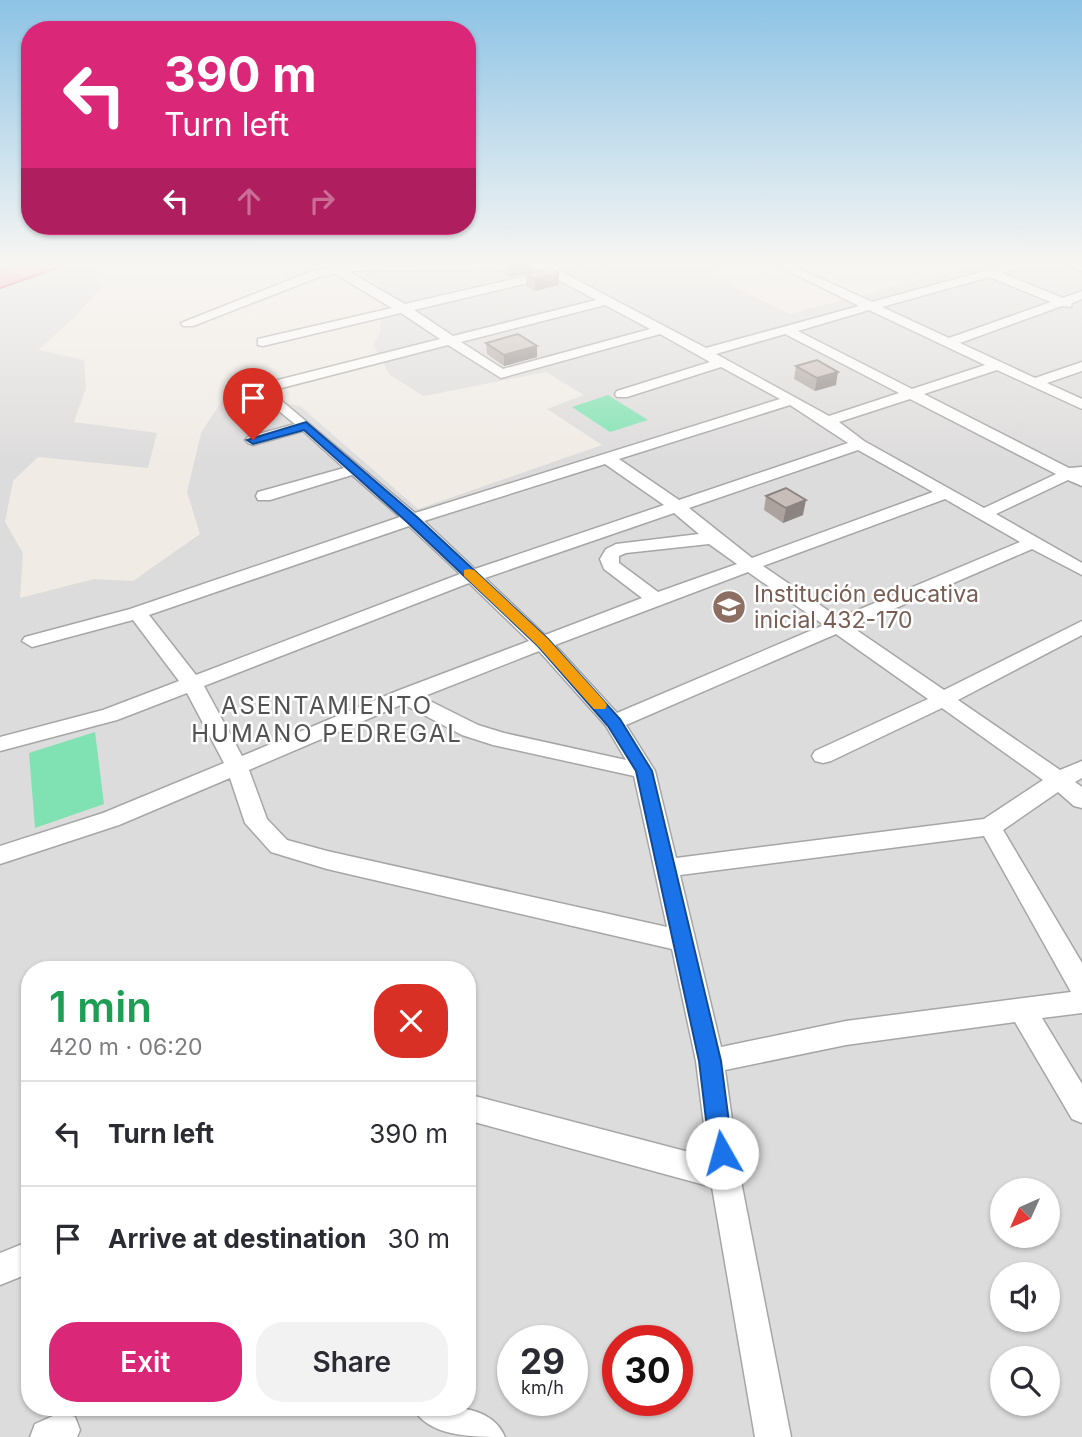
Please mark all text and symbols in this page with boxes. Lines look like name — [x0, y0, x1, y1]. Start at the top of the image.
text: 390 m — [164, 45, 317, 104]
icon: left — [49, 49, 140, 140]
text: Turn left — [164, 105, 289, 144]
icon: left — [157, 182, 195, 220]
icon: ahead — [230, 182, 268, 220]
icon: right — [303, 182, 341, 220]
pin — [223, 368, 283, 440]
icon: arrive — [234, 379, 272, 417]
place label: Institución educativa inicial 432-170 — [754, 580, 979, 634]
school or university icon: Institución educativa inicial 432-170 — [710, 588, 748, 626]
district label: ASENTAMIENTO HUMANO PEDREGAL — [191, 691, 463, 748]
text: 1 min — [49, 981, 152, 1032]
button: close — [374, 984, 448, 1058]
text: 420 m · 06:20 — [49, 1033, 203, 1061]
icon: left — [49, 1115, 87, 1153]
position arrow — [685, 1116, 759, 1190]
text: Turn left — [108, 1118, 214, 1149]
text: 390 m — [369, 1118, 448, 1149]
north arrow — [990, 1178, 1060, 1248]
map controls — [990, 1178, 1060, 1416]
icon: arrive — [49, 1220, 87, 1258]
text: Arrive at destination — [108, 1223, 367, 1254]
text: 30 m — [388, 1223, 450, 1254]
button: sound — [990, 1262, 1060, 1332]
button: Exit — [49, 1322, 242, 1402]
button: Share — [256, 1322, 448, 1402]
speed limit sign: 30 — [602, 1325, 693, 1416]
text: 29 — [520, 1340, 565, 1382]
button: search — [990, 1346, 1060, 1416]
text: km/h — [521, 1377, 564, 1398]

